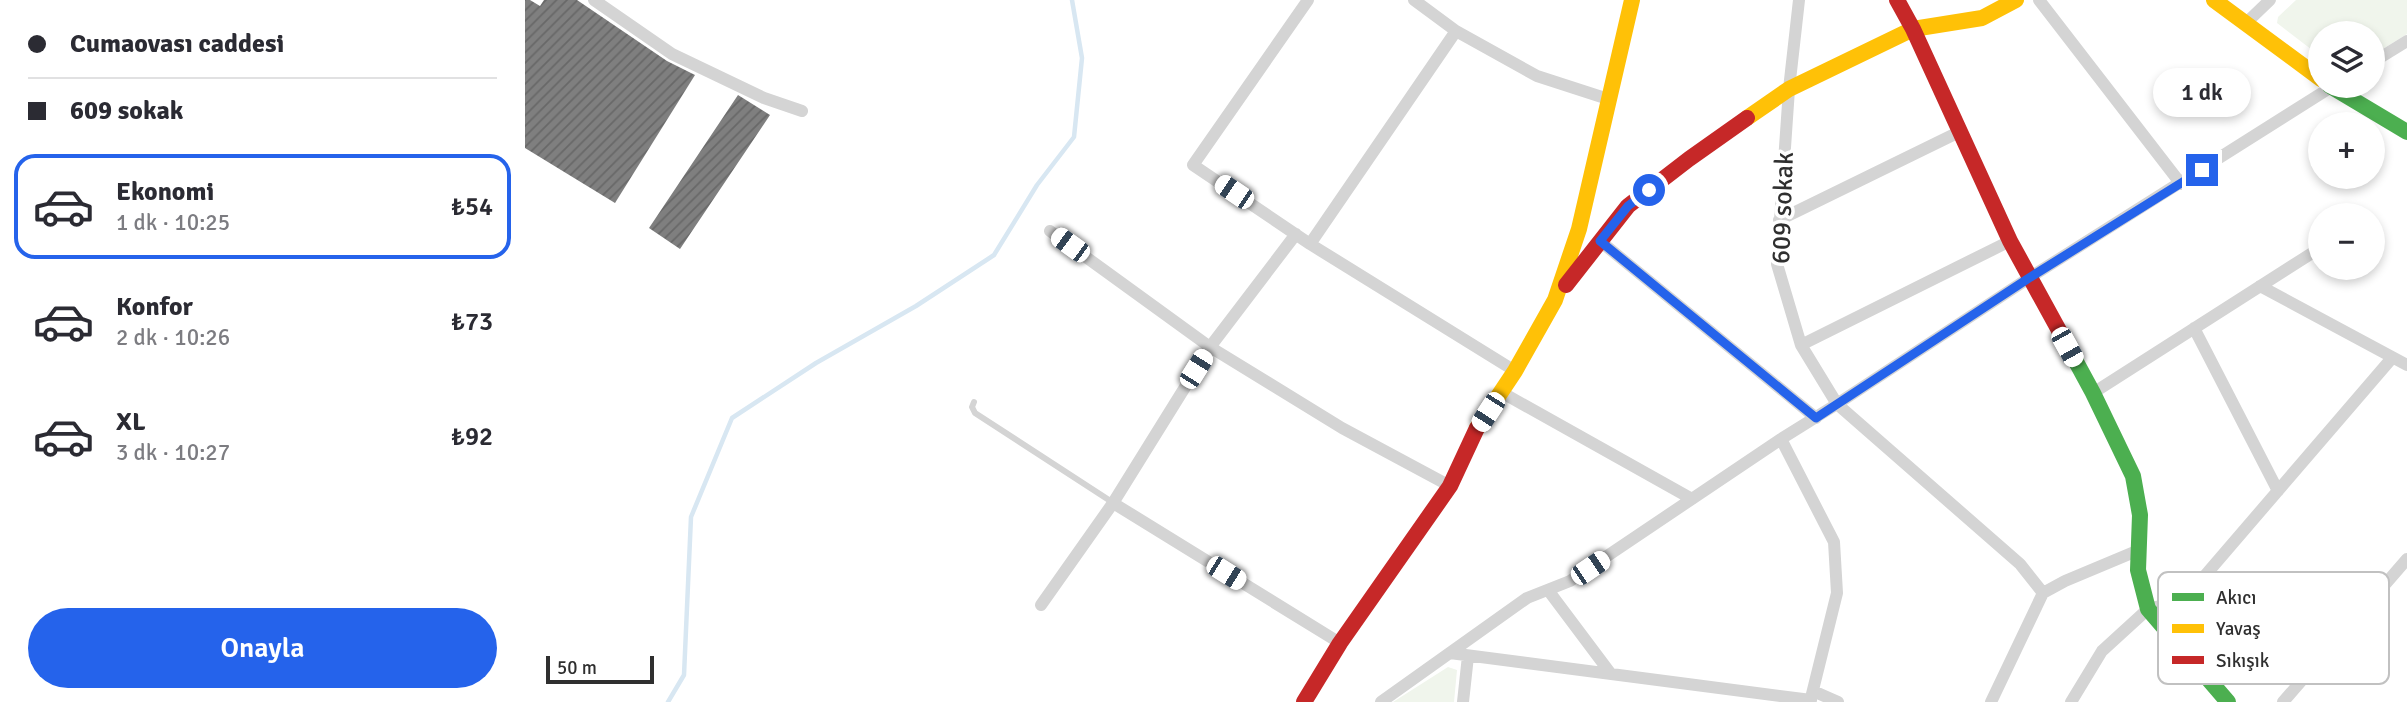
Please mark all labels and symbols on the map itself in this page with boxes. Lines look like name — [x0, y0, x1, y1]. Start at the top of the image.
callout: 1 dk — [2153, 68, 2251, 118]
street label: 609 sokak — [1765, 151, 1801, 265]
route end — [2186, 154, 2218, 186]
car — [1211, 172, 1258, 212]
route start — [1633, 174, 1665, 206]
car — [1047, 224, 1094, 266]
car — [2048, 324, 2087, 370]
car — [1176, 346, 1217, 392]
car — [1468, 389, 1509, 435]
car — [1567, 548, 1614, 588]
car — [1203, 553, 1250, 593]
legend — [2158, 572, 2389, 684]
text: Akıcı — [2216, 586, 2256, 610]
text: Yavaş — [2216, 617, 2261, 641]
text: Sıkışık — [2216, 649, 2270, 673]
scale bar — [546, 653, 655, 685]

